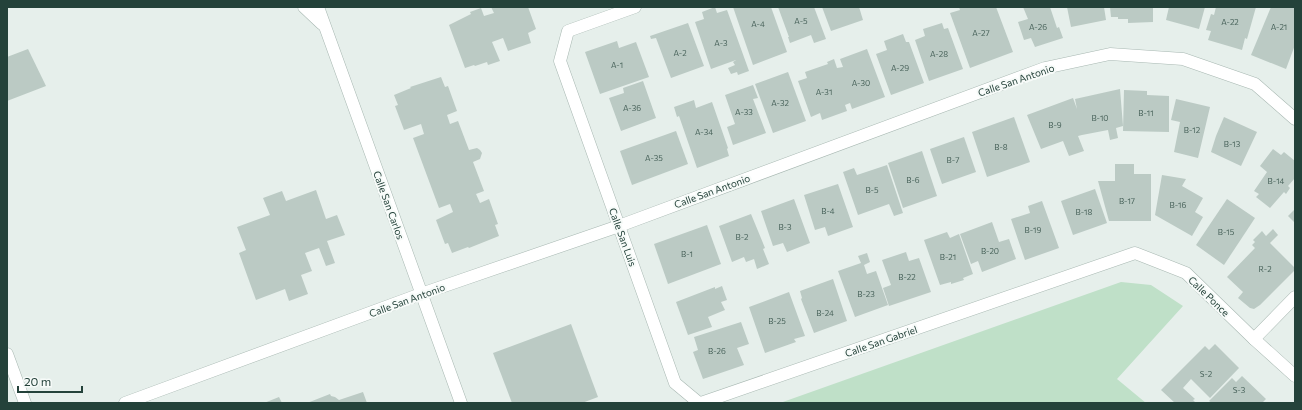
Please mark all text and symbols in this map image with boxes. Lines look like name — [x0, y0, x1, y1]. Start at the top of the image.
house number: A-5 — [794, 16, 808, 26]
house number: A-22 — [1221, 17, 1239, 27]
house number: A-4 — [751, 19, 765, 29]
house number: A-26 — [1029, 22, 1047, 32]
house number: A-21 — [1271, 22, 1287, 32]
house number: A-27 — [972, 28, 990, 38]
house number: A-3 — [714, 38, 728, 48]
house number: A-2 — [673, 48, 687, 58]
house number: A-28 — [930, 49, 948, 59]
house number: A-1 — [611, 60, 623, 70]
street label: Calle San Antonio — [976, 61, 1056, 99]
house number: A-29 — [891, 63, 909, 73]
house number: A-30 — [852, 78, 870, 88]
house number: A-31 — [816, 87, 832, 97]
house number: A-32 — [771, 98, 789, 108]
house number: A-36 — [623, 103, 641, 113]
house number: A-33 — [735, 107, 753, 117]
house number: B-11 — [1138, 108, 1154, 118]
house number: B-10 — [1091, 113, 1109, 123]
house number: B-9 — [1048, 120, 1062, 130]
house number: B-12 — [1184, 125, 1201, 135]
house number: A-34 — [695, 127, 713, 137]
house number: B-13 — [1224, 139, 1241, 149]
house number: B-8 — [994, 142, 1008, 152]
house number: A-35 — [645, 153, 663, 163]
house number: B-7 — [947, 155, 959, 165]
street label: Calle San Carlos — [371, 169, 407, 241]
street label: Calle San Antonio — [672, 172, 752, 210]
house number: B-6 — [906, 175, 920, 185]
house number: B-14 — [1268, 176, 1285, 186]
house number: B-5 — [865, 185, 879, 195]
house number: B-17 — [1119, 196, 1135, 206]
house number: B-16 — [1170, 200, 1187, 210]
street label: Calle San Luis — [607, 206, 639, 268]
house number: B-4 — [821, 206, 835, 216]
house number: B-18 — [1076, 207, 1093, 217]
house number: B-3 — [778, 222, 792, 232]
house number: B-19 — [1025, 225, 1042, 235]
house number: B-15 — [1218, 227, 1235, 237]
house number: B-2 — [736, 232, 749, 242]
house number: B-20 — [981, 246, 999, 256]
house number: B-1 — [681, 249, 693, 259]
house number: B-21 — [940, 252, 956, 262]
house number: R-2 — [1258, 264, 1272, 274]
house number: B-22 — [898, 272, 916, 282]
street label: Calle Ponce — [1186, 273, 1232, 319]
street label: Calle San Antonio — [367, 281, 447, 319]
house number: B-23 — [857, 289, 875, 299]
house number: B-24 — [816, 308, 834, 318]
house number: B-25 — [768, 316, 786, 326]
street label: Calle San Gabriel — [843, 323, 919, 359]
house number: B-26 — [708, 346, 726, 356]
scale bar — [18, 368, 82, 394]
house number: S-2 — [1200, 369, 1213, 379]
text: 20 m — [24, 374, 51, 388]
house number: S-3 — [1233, 385, 1246, 395]

